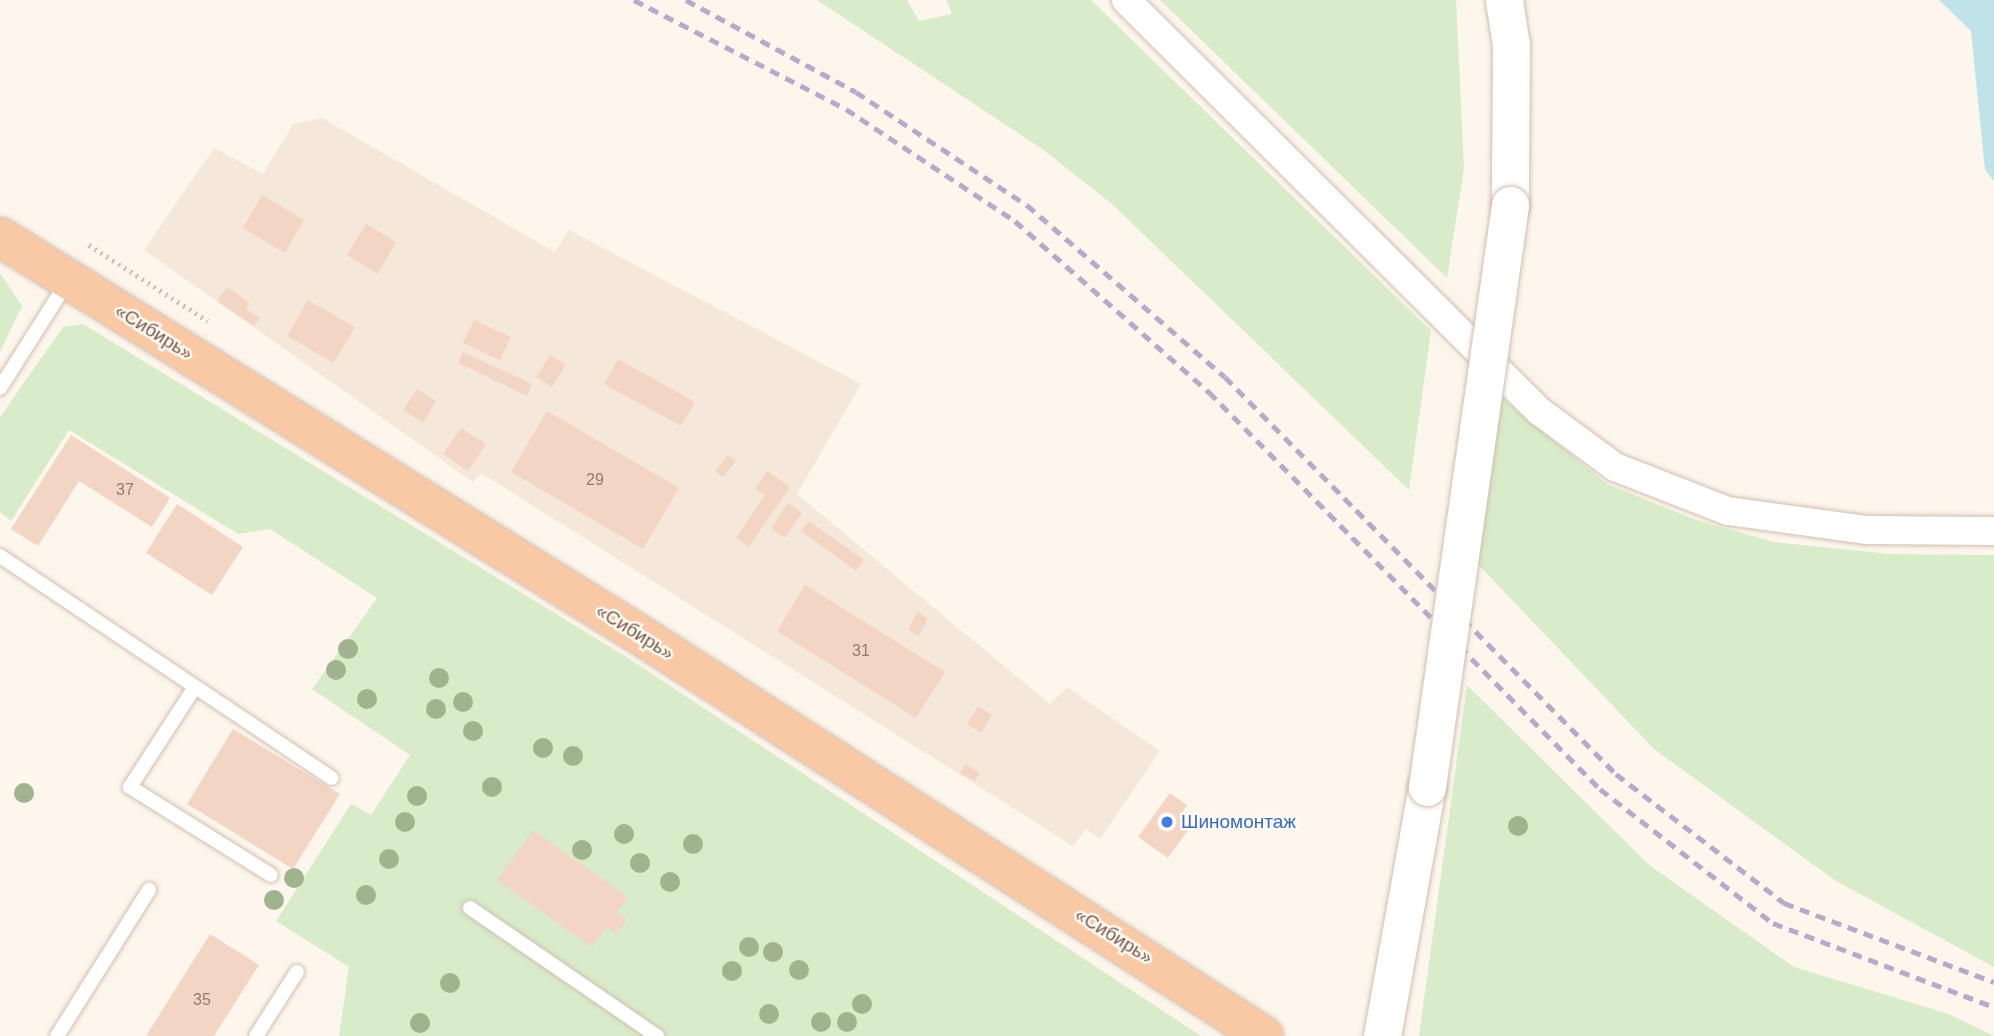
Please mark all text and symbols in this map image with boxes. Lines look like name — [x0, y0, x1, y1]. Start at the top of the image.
street label: «Сибирь» — [111, 299, 197, 365]
house number: 29 — [586, 470, 604, 490]
house number: 37 — [116, 480, 134, 500]
street label: «Сибирь» — [592, 599, 678, 665]
house number: 31 — [852, 641, 870, 661]
place label: Шиномонтаж — [1181, 811, 1296, 833]
marker: Шиномонтаж — [1159, 814, 1175, 830]
street label: «Сибирь» — [1071, 903, 1157, 969]
house number: 35 — [193, 990, 211, 1010]

